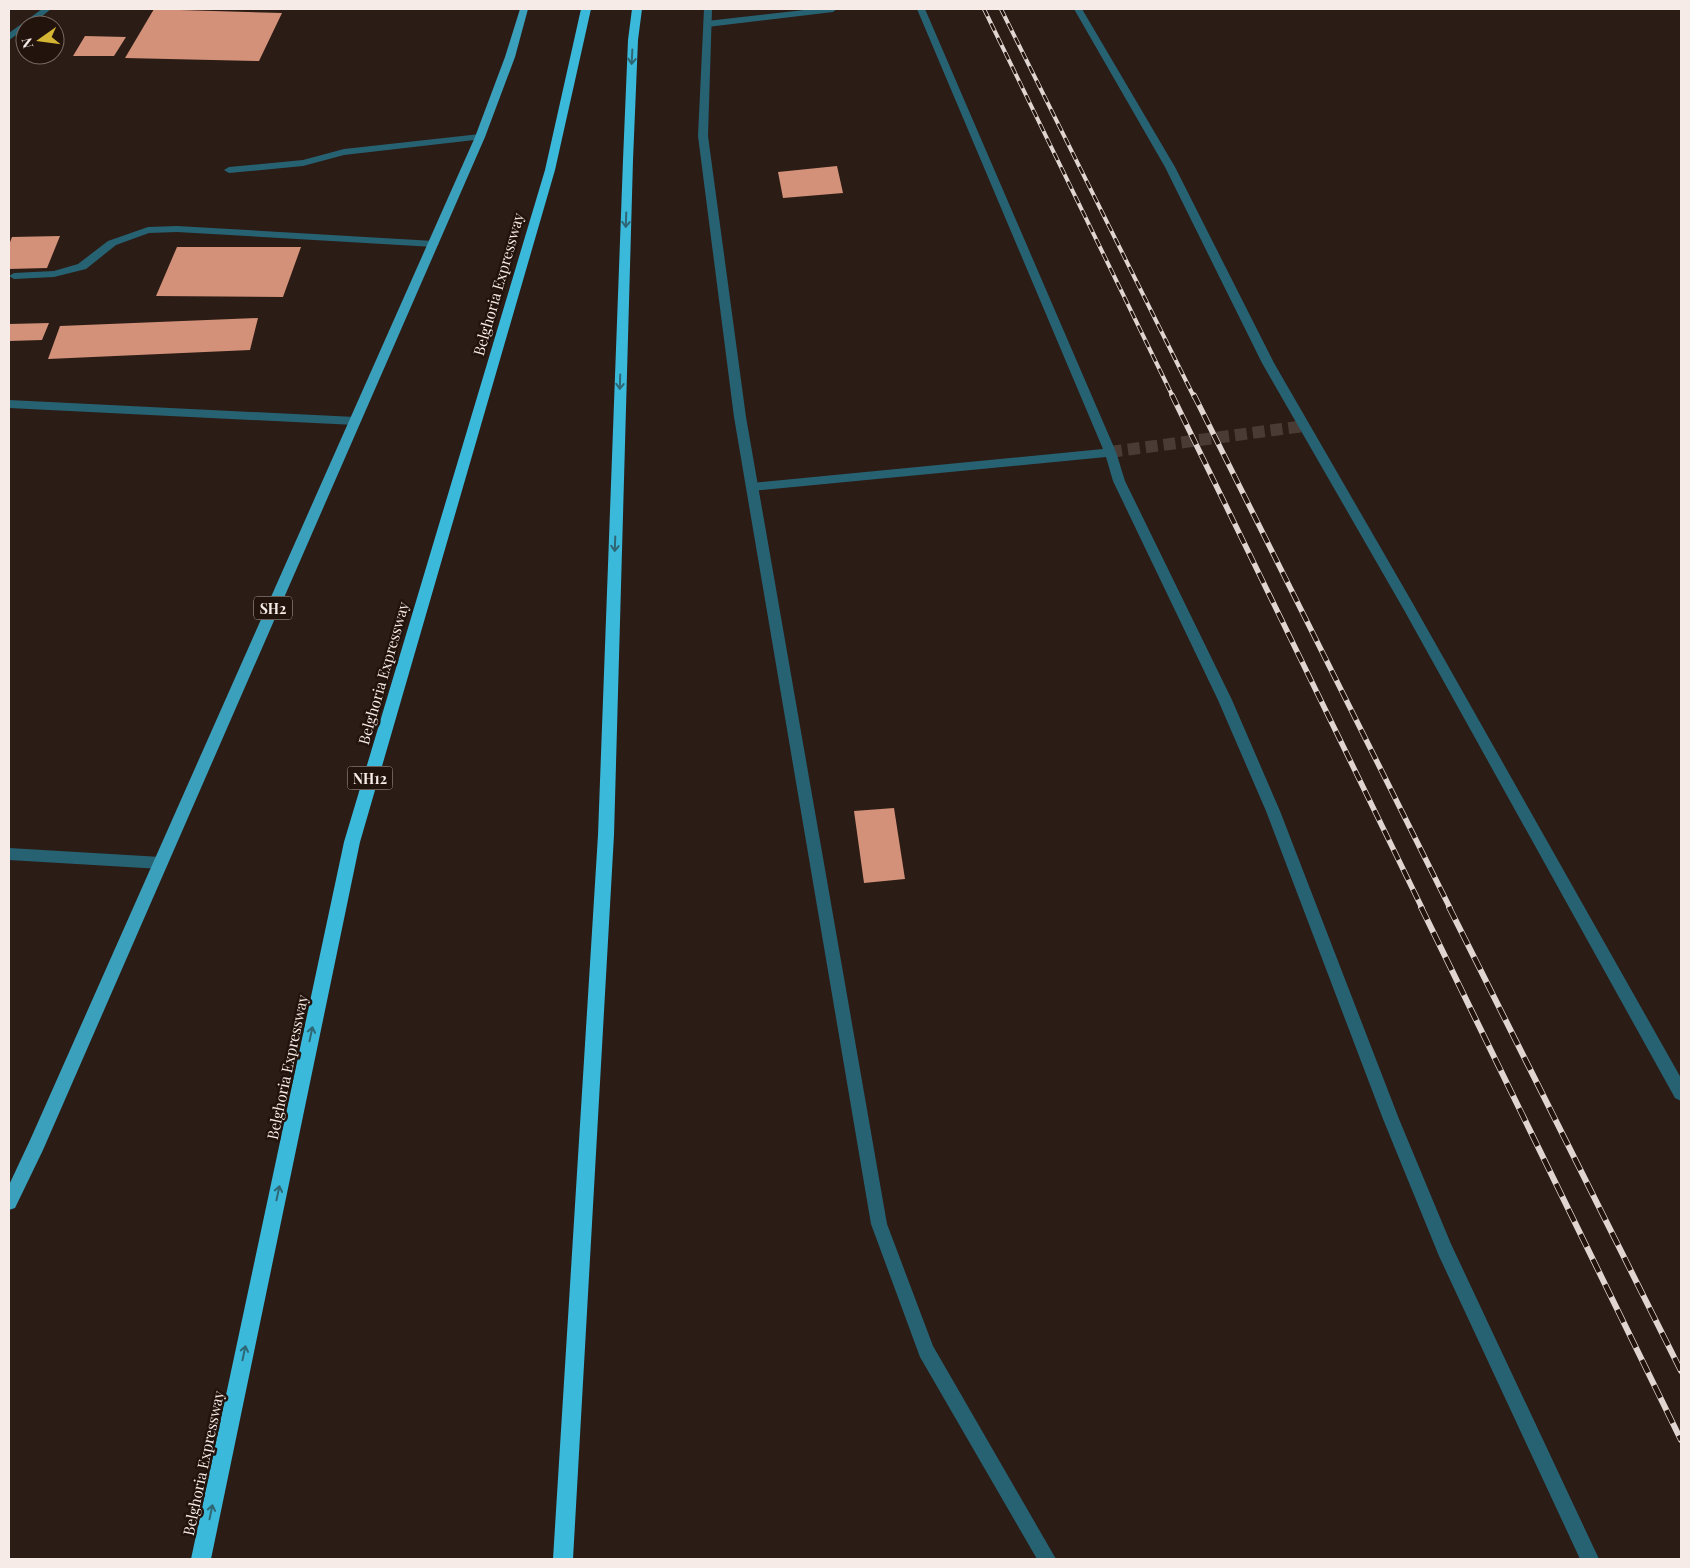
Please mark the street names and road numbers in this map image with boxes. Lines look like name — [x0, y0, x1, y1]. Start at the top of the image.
street label: Belghoria Expressway — [468, 210, 528, 358]
road number: SH2 — [254, 596, 292, 620]
street label: Belghoria Expressway — [353, 599, 413, 747]
road number: NH12 — [348, 766, 392, 790]
street label: Belghoria Expressway — [262, 992, 312, 1141]
street label: Belghoria Expressway — [178, 1388, 228, 1537]

